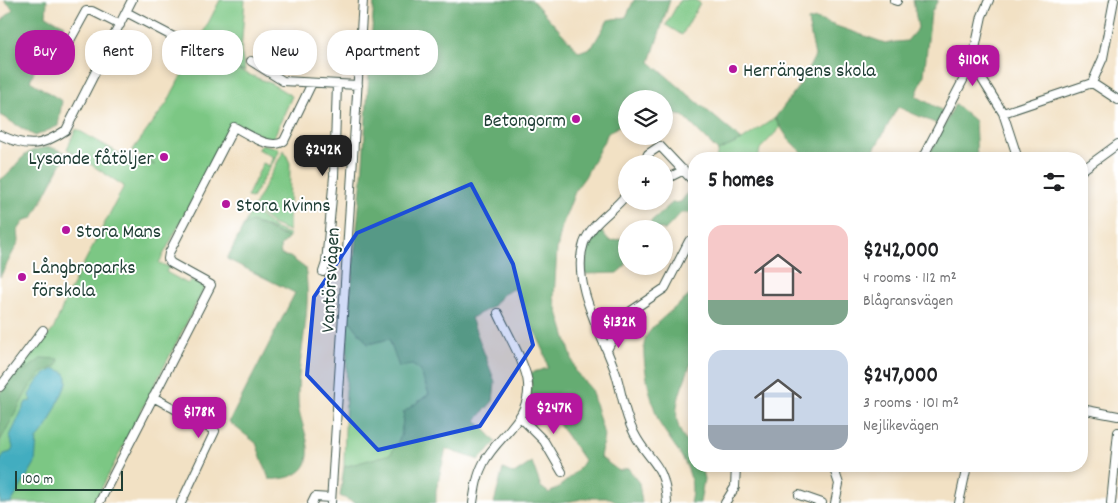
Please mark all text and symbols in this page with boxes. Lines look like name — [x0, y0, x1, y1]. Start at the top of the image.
chip: Buy — [15, 30, 75, 75]
chip: Rent — [85, 30, 152, 75]
chip: Filters — [162, 30, 243, 75]
chip: New — [253, 30, 317, 75]
chip: Apartment — [327, 30, 438, 75]
pin: $110K — [938, 44, 1008, 87]
text: $110K — [957, 49, 989, 72]
place label: Herrängens skola — [743, 58, 876, 86]
marker: Herrängens skola — [727, 63, 739, 75]
map controls — [618, 90, 673, 275]
button: layers — [618, 90, 673, 145]
place label: Betongorm — [483, 108, 566, 136]
marker: Betongorm — [570, 113, 582, 125]
pin: $242K — [288, 134, 358, 177]
text: $242K — [305, 139, 341, 162]
place label: Lysande fåtöljer — [28, 146, 155, 174]
marker: Lysande fåtöljer — [158, 151, 170, 163]
button: + — [618, 155, 673, 210]
text: 5 homes — [708, 167, 774, 197]
icon: filters — [1040, 168, 1068, 196]
place label: Stora Kvinns — [236, 193, 331, 221]
marker: Stora Kvinns — [220, 198, 232, 210]
place label: Stora Mans — [76, 219, 161, 247]
button: − — [618, 220, 673, 275]
marker: Stora Mans — [60, 224, 72, 236]
street label: Vantörsvägen — [315, 227, 349, 334]
text: $242,000 — [863, 237, 939, 267]
icon: home — [748, 245, 808, 305]
place label: Långbroparks förskola — [32, 255, 136, 306]
text: 4 rooms · 112 m² — [863, 267, 957, 290]
marker: Långbroparks förskola — [16, 271, 28, 283]
text: Blågransvägen — [863, 290, 953, 313]
pin: $132K — [584, 306, 654, 349]
text: $132K — [602, 311, 636, 334]
text: $247,000 — [863, 362, 938, 392]
icon: home — [748, 370, 808, 430]
pin: $247K — [519, 392, 589, 435]
text: 3 rooms · 101 m² — [863, 392, 959, 415]
pin: $178K — [164, 396, 234, 439]
text: $247K — [536, 397, 572, 420]
text: $178K — [183, 401, 215, 424]
text: Nejlikevägen — [863, 415, 939, 438]
scale bar — [15, 468, 122, 491]
text: 100 m — [22, 470, 53, 490]

